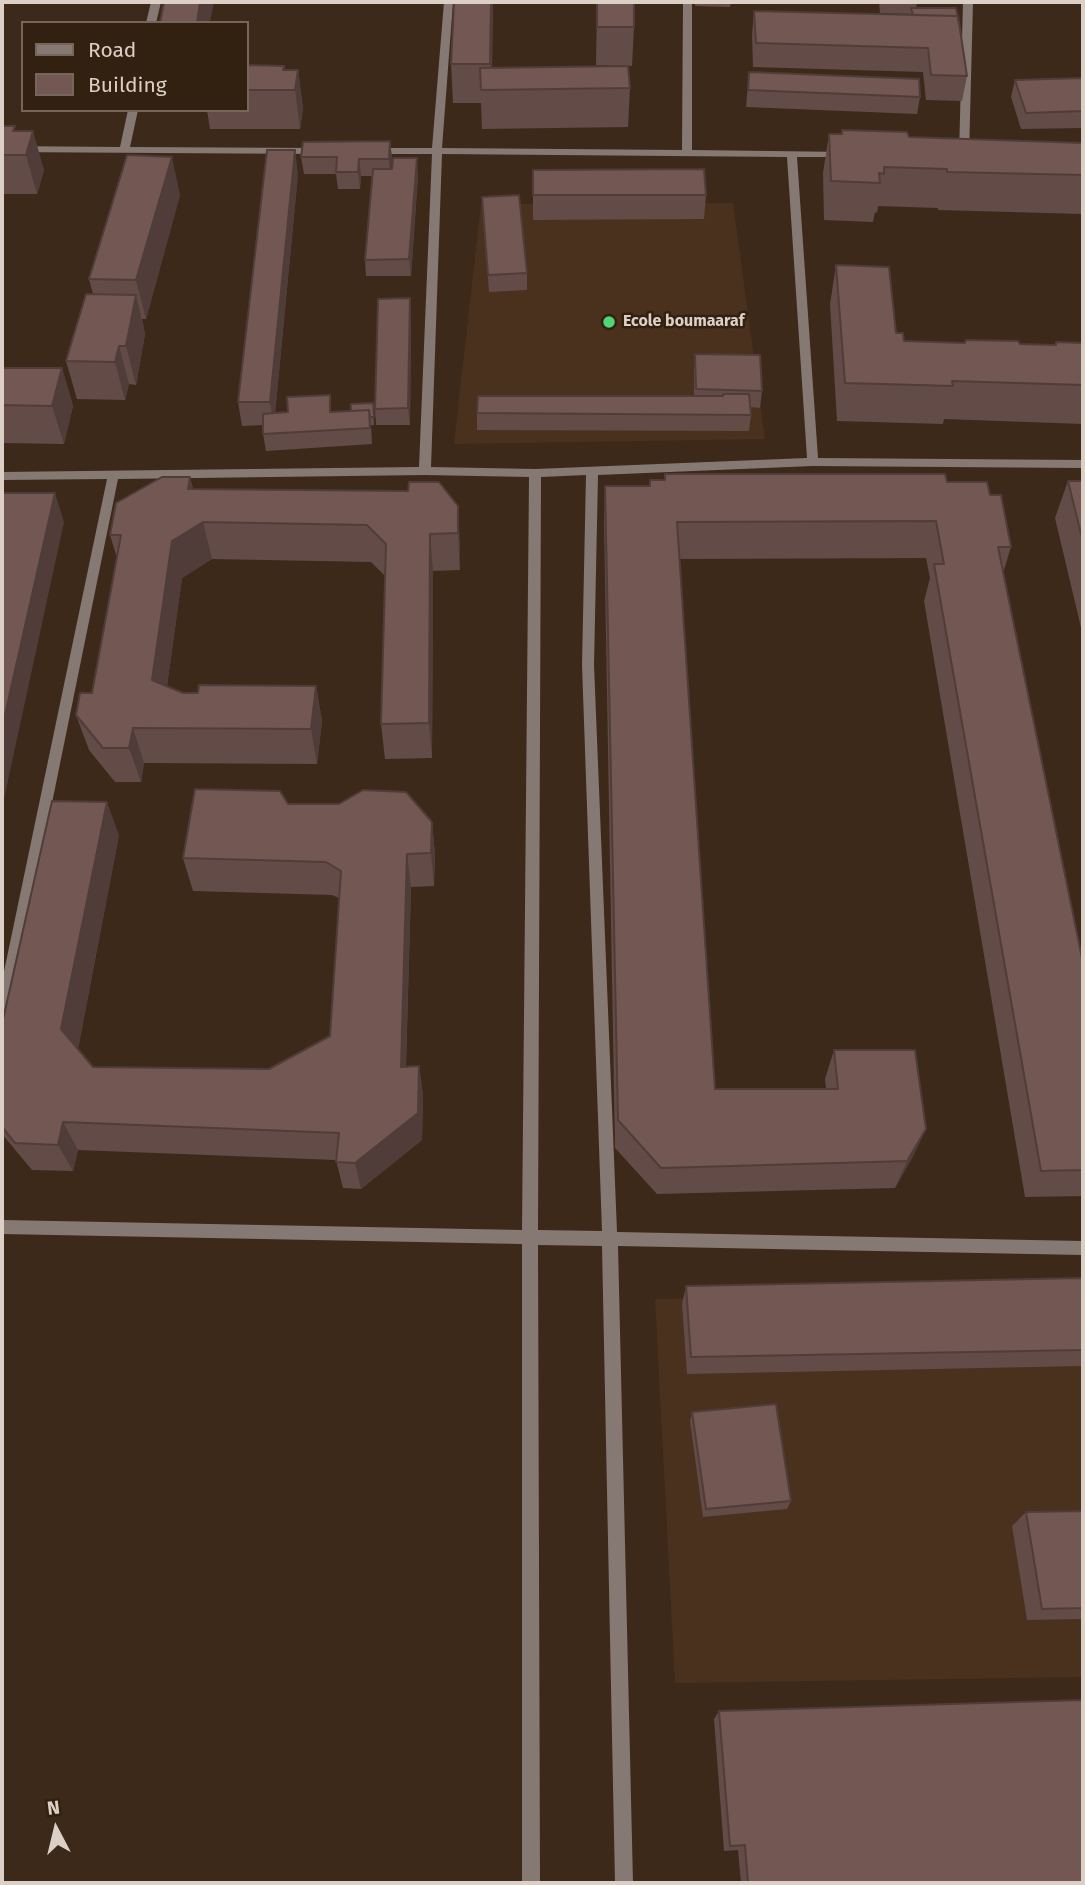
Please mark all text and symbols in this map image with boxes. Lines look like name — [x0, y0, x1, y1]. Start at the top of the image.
legend — [21, 21, 248, 112]
text: Road — [88, 37, 136, 63]
text: Building — [88, 72, 167, 98]
place label: Ecole boumaaraf — [623, 312, 744, 332]
marker: Ecole boumaaraf — [601, 314, 617, 330]
north arrow — [21, 1794, 91, 1864]
text: N — [46, 1795, 61, 1820]

